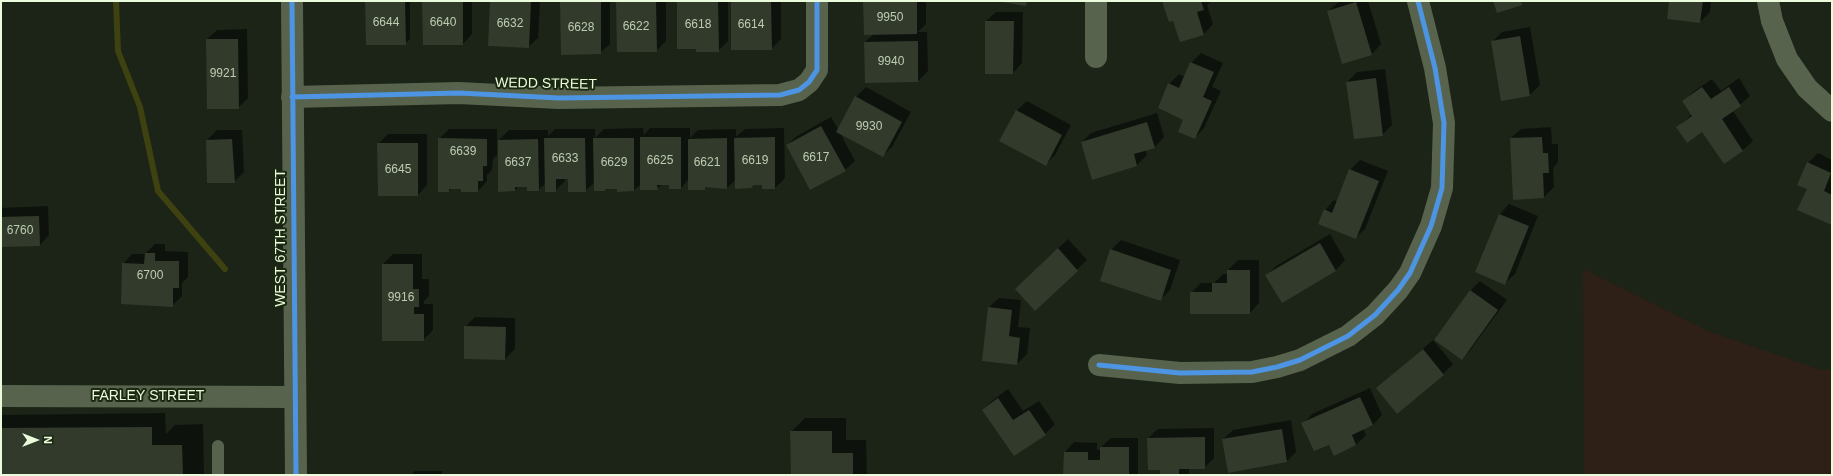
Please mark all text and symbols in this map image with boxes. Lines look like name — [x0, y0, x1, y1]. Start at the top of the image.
house number: 9950 — [877, 11, 903, 25]
house number: 6644 — [373, 16, 399, 30]
house number: 6640 — [430, 16, 456, 30]
house number: 6632 — [497, 17, 523, 31]
house number: 6618 — [685, 18, 711, 32]
house number: 6614 — [738, 18, 764, 32]
house number: 6622 — [623, 20, 649, 34]
house number: 6628 — [568, 21, 594, 35]
house number: 9940 — [878, 55, 904, 69]
house number: 9921 — [210, 67, 236, 81]
street label: WEDD STREET — [495, 75, 597, 93]
house number: 9930 — [856, 120, 882, 134]
house number: 6639 — [450, 145, 476, 159]
house number: 6617 — [803, 151, 829, 165]
house number: 6633 — [552, 152, 578, 166]
house number: 6625 — [647, 154, 673, 168]
house number: 6619 — [742, 154, 768, 168]
house number: 6637 — [505, 156, 531, 170]
house number: 6629 — [601, 156, 627, 170]
house number: 6621 — [694, 156, 720, 170]
house number: 6645 — [385, 163, 411, 177]
street label: WEST 67TH STREET — [273, 169, 289, 307]
house number: 6760 — [7, 224, 33, 238]
house number: 6700 — [137, 269, 163, 283]
house number: 9916 — [388, 291, 414, 305]
street label: FARLEY STREET — [92, 388, 204, 404]
north arrow — [16, 420, 56, 460]
text: N — [42, 436, 54, 444]

